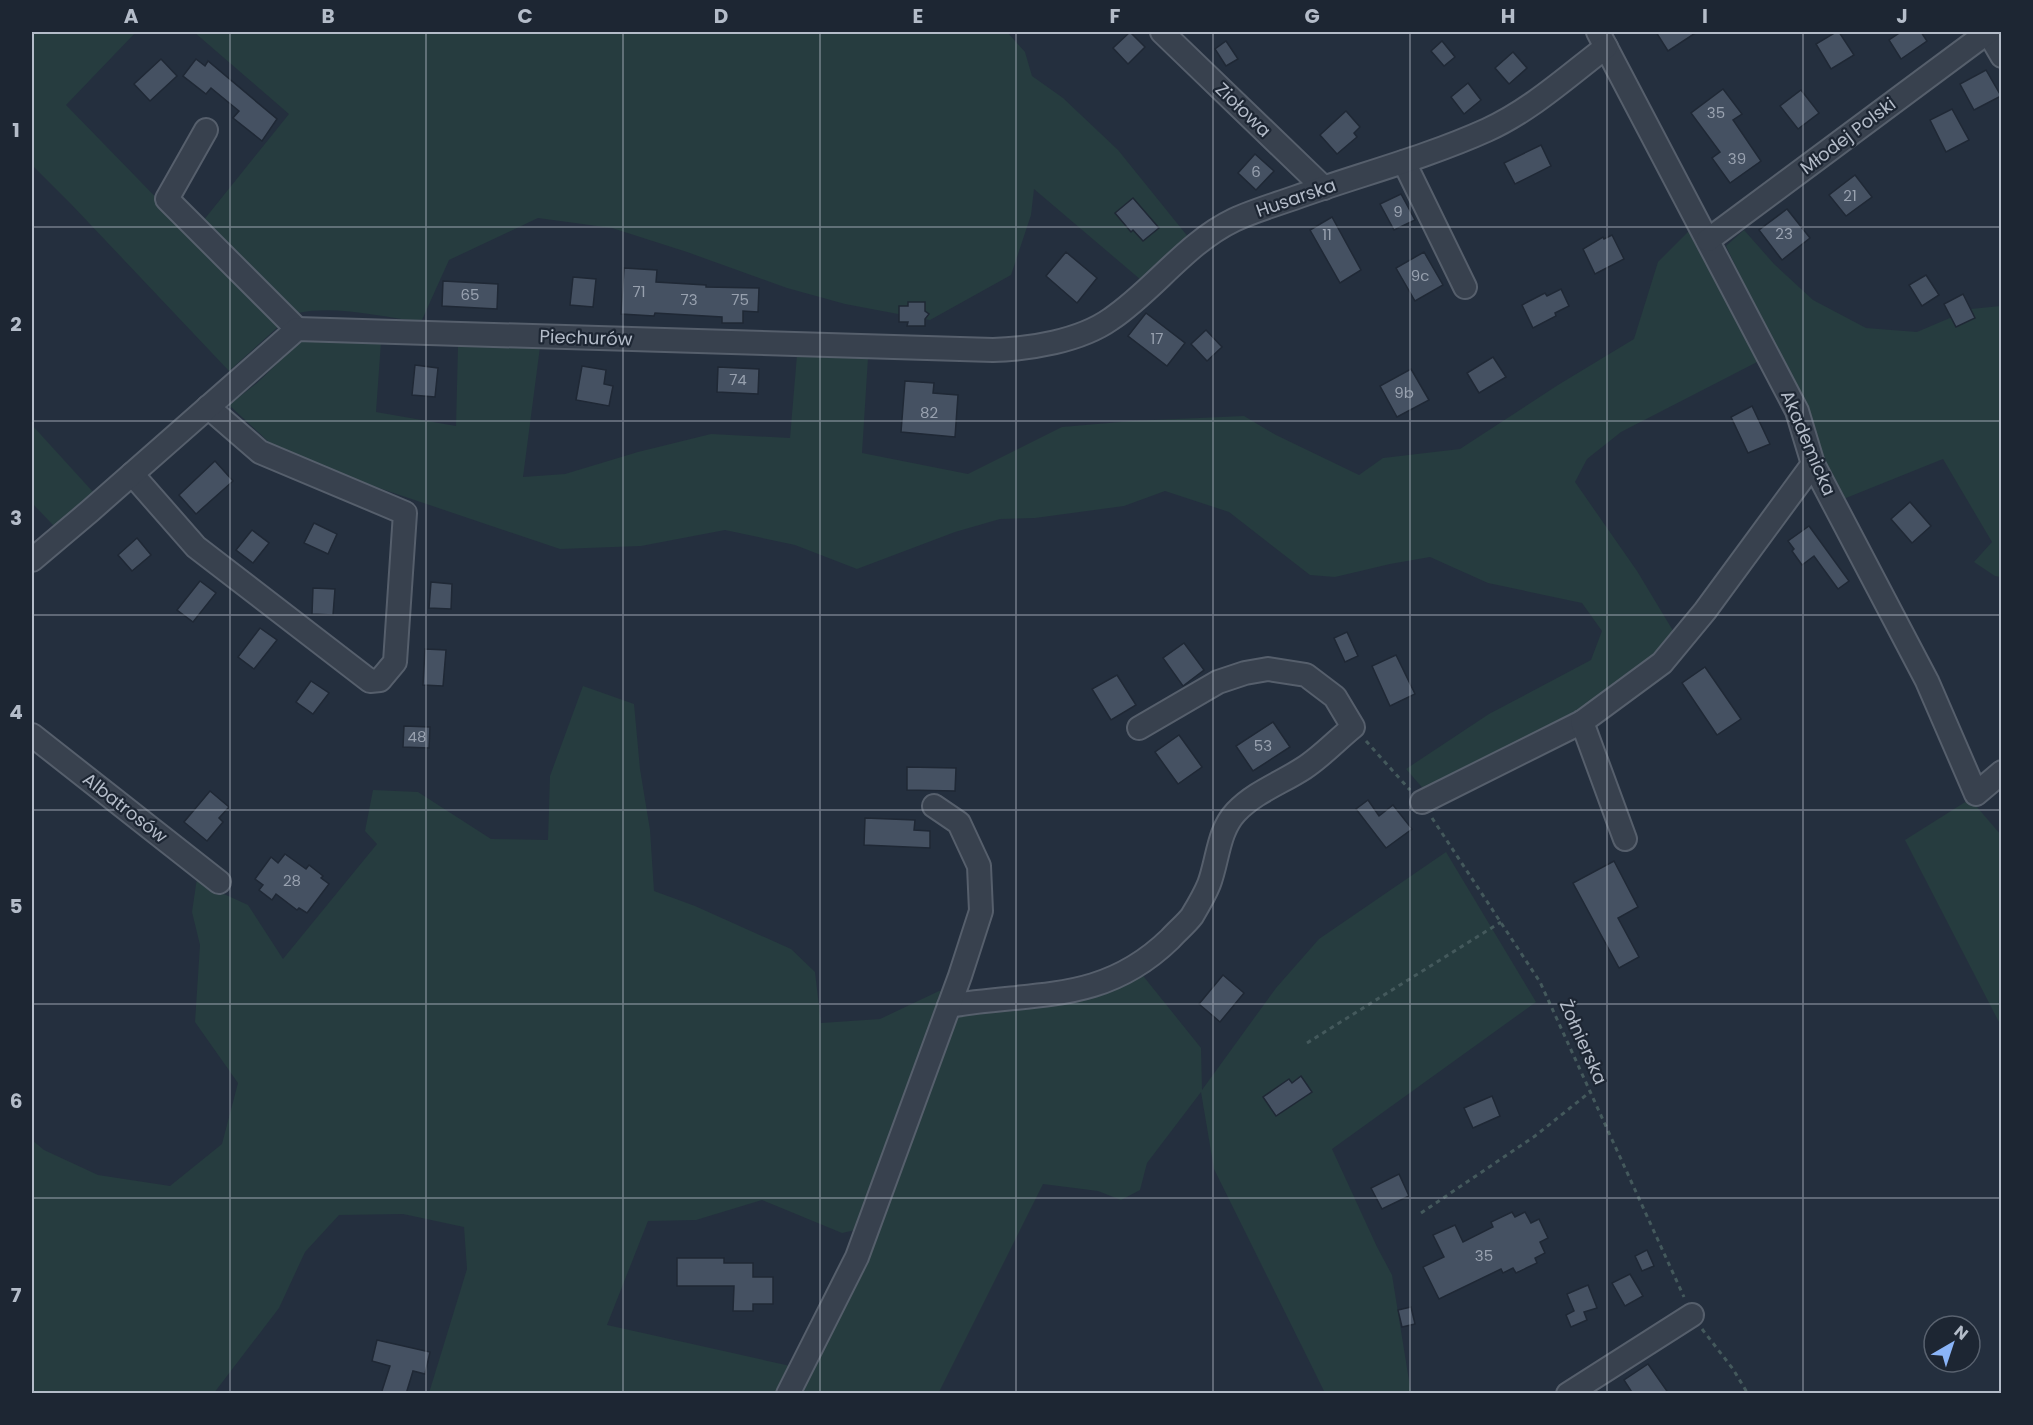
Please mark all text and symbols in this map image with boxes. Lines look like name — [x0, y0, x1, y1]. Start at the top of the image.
text: A — [124, 2, 139, 30]
text: B — [321, 2, 335, 30]
text: C — [517, 2, 533, 30]
text: D — [714, 2, 728, 30]
text: E — [913, 2, 923, 30]
text: F — [1110, 2, 1121, 30]
text: G — [1304, 2, 1320, 30]
text: H — [1501, 2, 1515, 30]
text: I — [1702, 2, 1708, 30]
text: J — [1896, 2, 1908, 30]
street label: Ziołowa — [1210, 77, 1277, 142]
street label: Młodej Polski — [1795, 91, 1901, 180]
house number: 35 — [1707, 102, 1725, 123]
text: 1 — [12, 116, 20, 144]
house number: 39 — [1728, 148, 1746, 169]
house number: 6 — [1251, 161, 1261, 182]
street label: Husarska — [1252, 172, 1339, 223]
house number: 21 — [1843, 185, 1857, 206]
house number: 9 — [1393, 201, 1403, 222]
house number: 23 — [1775, 223, 1793, 244]
house number: 11 — [1322, 224, 1332, 245]
house number: 9c — [1411, 265, 1429, 286]
house number: 71 — [633, 281, 646, 302]
house number: 65 — [461, 284, 479, 305]
house number: 73 — [680, 289, 698, 310]
house number: 75 — [731, 289, 749, 310]
text: 2 — [10, 310, 22, 338]
street label: Piechurów — [539, 323, 633, 352]
house number: 17 — [1151, 328, 1164, 349]
house number: 74 — [729, 369, 747, 390]
house number: 9b — [1394, 382, 1414, 403]
street label: Akademicka — [1775, 386, 1842, 499]
house number: 82 — [920, 402, 938, 423]
text: 3 — [10, 504, 22, 532]
text: 4 — [9, 698, 23, 726]
house number: 48 — [408, 726, 426, 747]
house number: 53 — [1254, 735, 1272, 756]
street label: Albatrosów — [78, 767, 173, 849]
house number: 28 — [283, 870, 301, 891]
text: 5 — [10, 892, 23, 920]
street label: Żołnierska — [1554, 995, 1613, 1088]
text: 6 — [10, 1087, 22, 1115]
house number: 35 — [1475, 1245, 1493, 1266]
text: 7 — [11, 1281, 22, 1309]
north arrow — [1922, 1314, 1982, 1374]
text: N — [1949, 1320, 1973, 1345]

